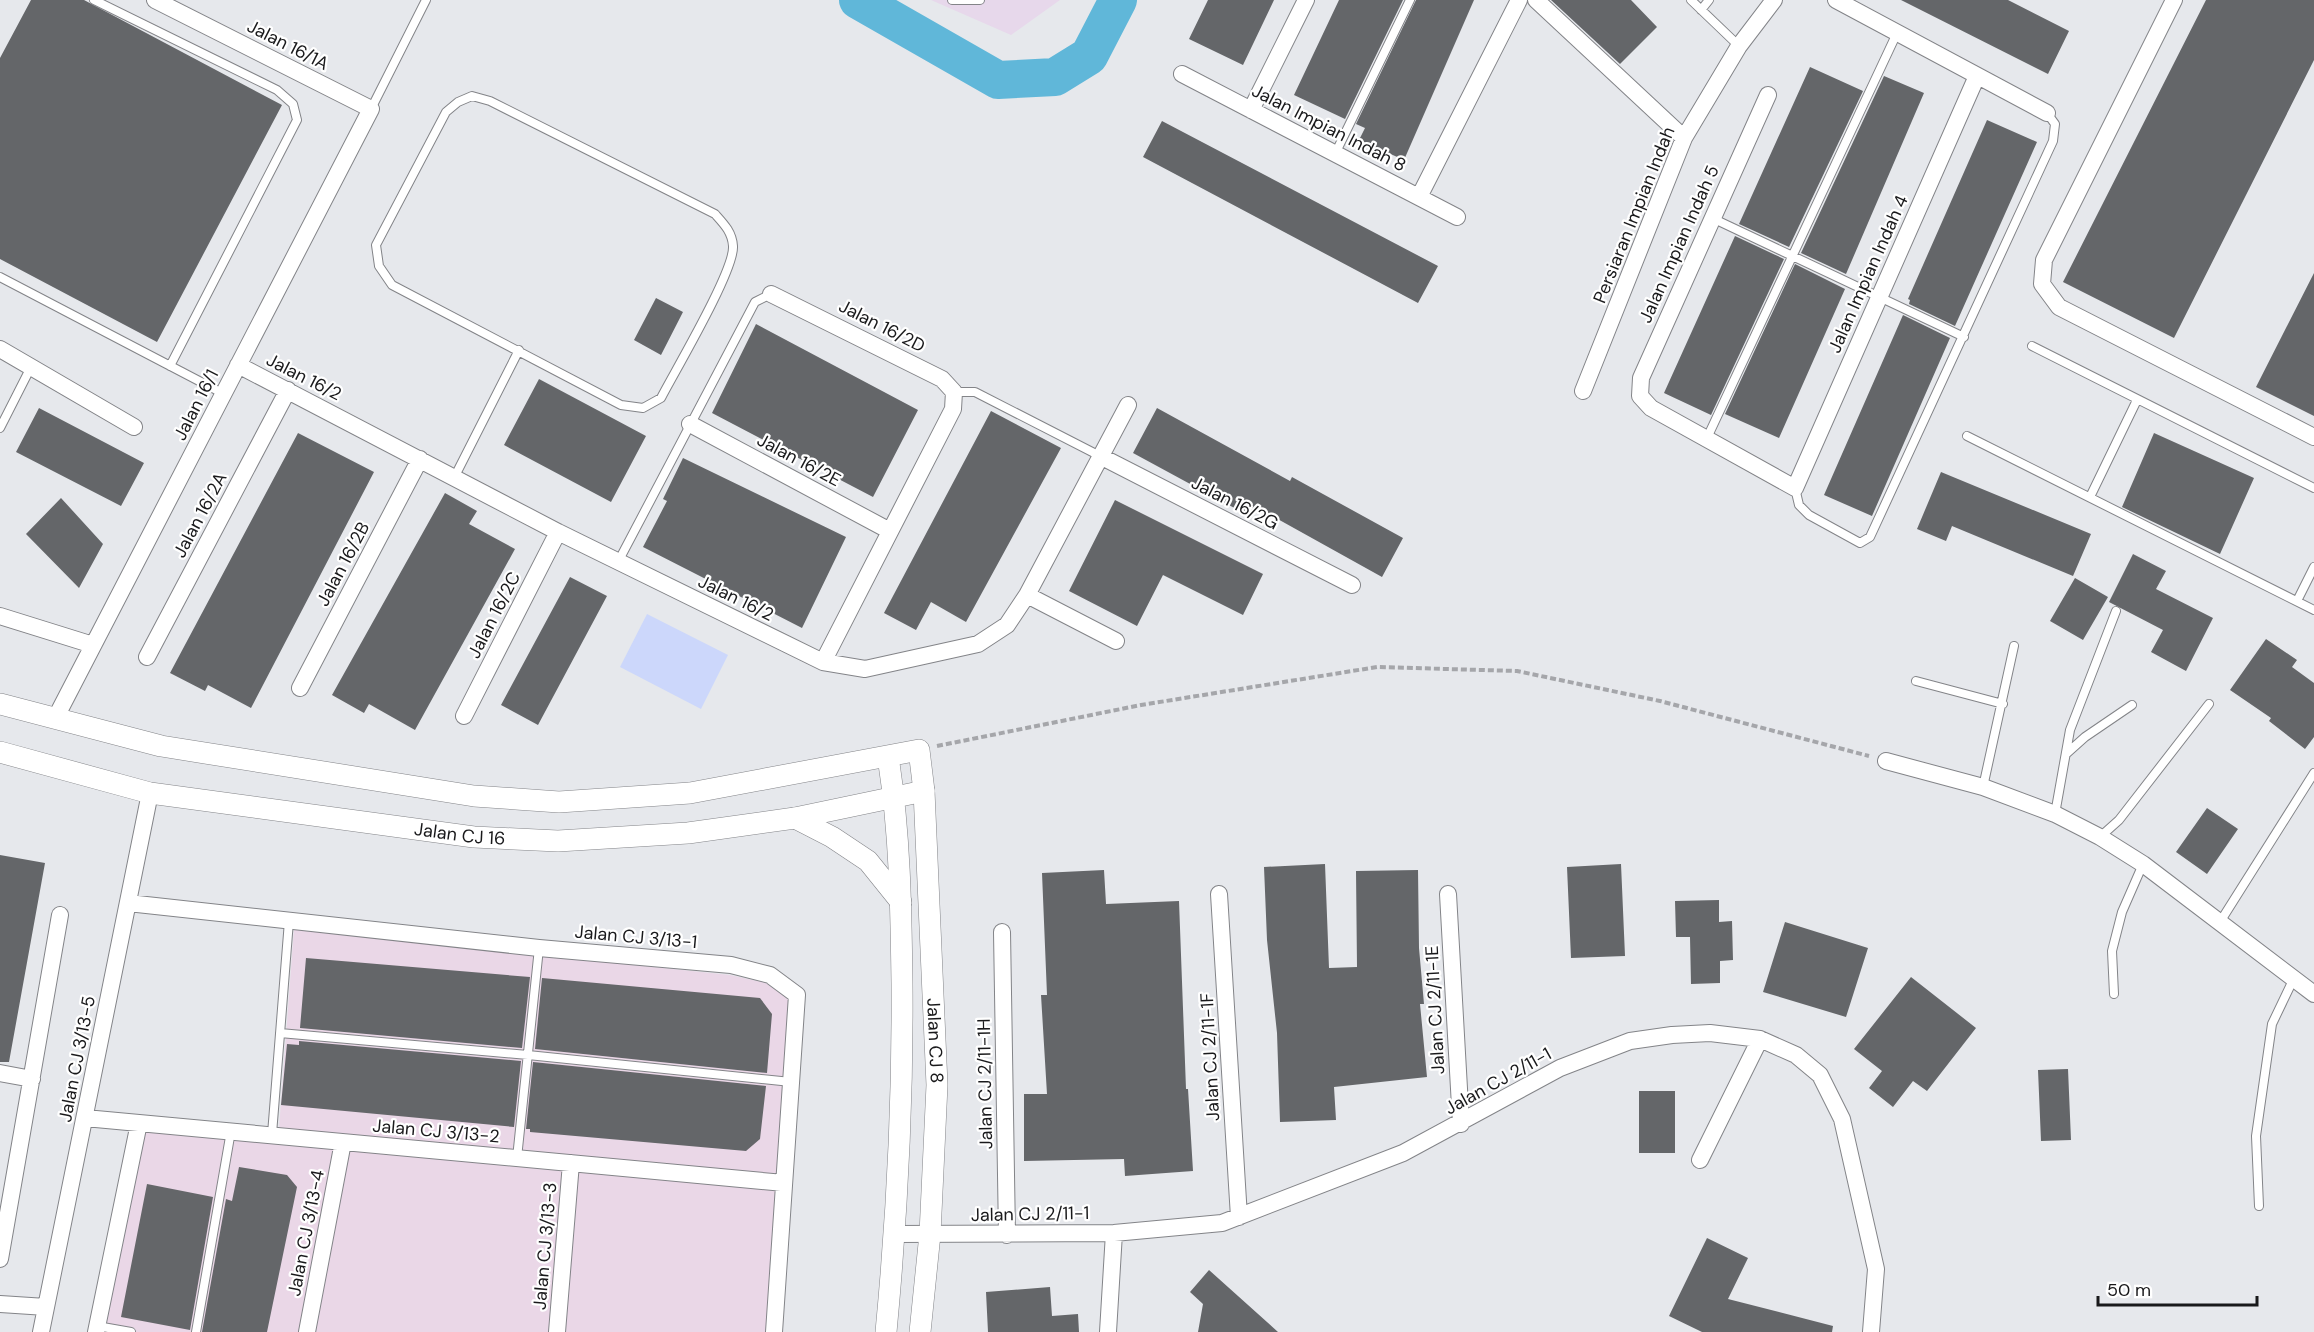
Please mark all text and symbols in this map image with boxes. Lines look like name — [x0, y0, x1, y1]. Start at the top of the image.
street label: Jalan 16/1A — [243, 14, 333, 76]
street label: Jalan Impian Indah 8 — [1248, 79, 1410, 177]
street label: Persiaran Impian Indah — [1588, 123, 1680, 307]
street label: Jalan Impian Indah 5 — [1633, 161, 1725, 327]
street label: Jalan Impian Indah 4 — [1822, 191, 1914, 357]
street label: Jalan 16/2D — [835, 294, 929, 358]
street label: Jalan 16/2 — [262, 348, 346, 406]
street label: Jalan 16/1 — [168, 365, 224, 445]
street label: Jalan 16/2E — [753, 428, 845, 492]
street label: Jalan 16/2A — [167, 468, 233, 562]
street label: Jalan 16/2G — [1187, 471, 1283, 535]
street label: Jalan 16/2B — [311, 518, 375, 610]
street label: Jalan 16/2C — [462, 568, 526, 662]
street label: Jalan 16/2 — [694, 569, 778, 627]
street label: Jalan CJ 16 — [413, 817, 506, 850]
street label: Jalan CJ 3/13-1 — [574, 920, 698, 954]
street label: Jalan CJ 2/11-1E — [1420, 945, 1450, 1075]
street label: Jalan CJ 2/11-1F — [1195, 992, 1225, 1122]
street label: Jalan CJ 3/13-5 — [53, 994, 101, 1124]
street label: Jalan CJ 8 — [921, 997, 949, 1084]
street label: Jalan CJ 2/11-1H — [972, 1018, 998, 1150]
street label: Jalan CJ 2/11-1 — [1440, 1042, 1556, 1120]
street label: Jalan CJ 3/13-2 — [371, 1113, 501, 1149]
street label: Jalan CJ 3/13-4 — [282, 1168, 330, 1298]
street label: Jalan CJ 3/13-3 — [527, 1181, 563, 1311]
street label: Jalan CJ 2/11-1 — [971, 1201, 1089, 1227]
scale bar — [2098, 1269, 2257, 1307]
text: 50 m — [2107, 1278, 2151, 1302]

